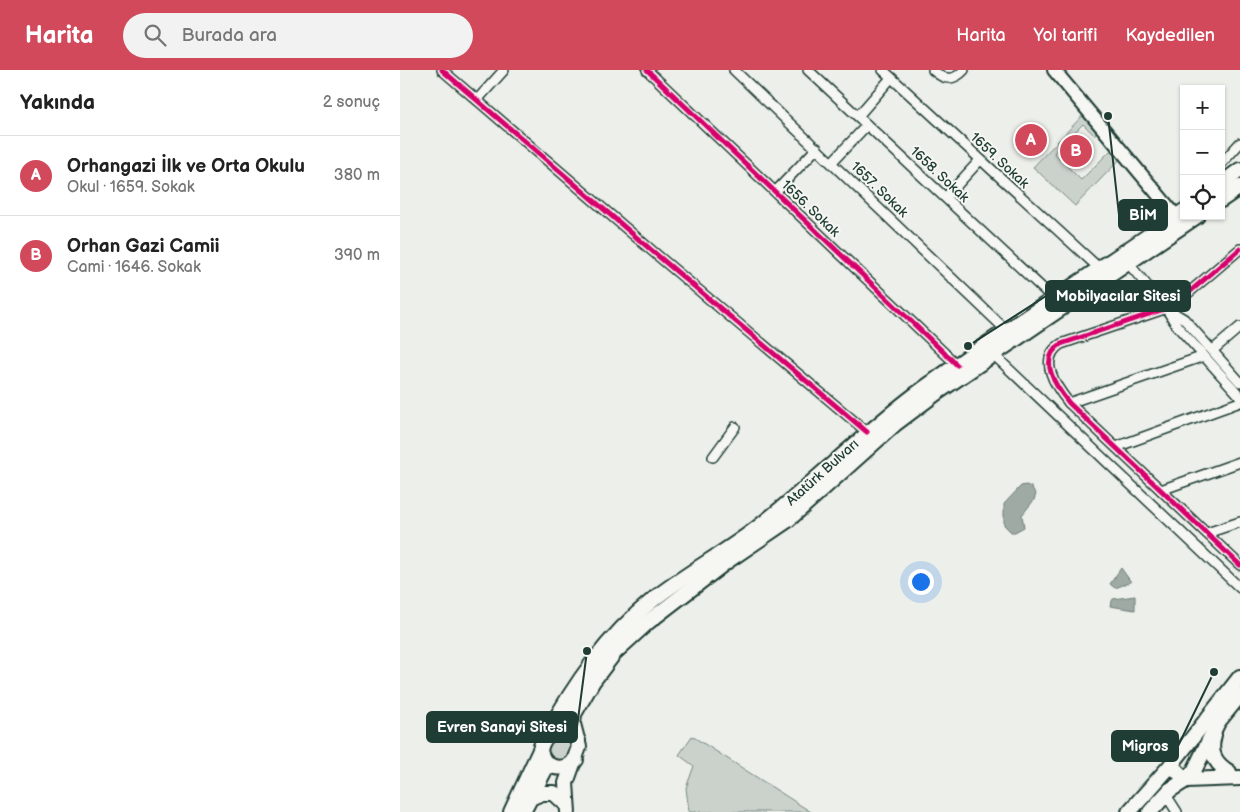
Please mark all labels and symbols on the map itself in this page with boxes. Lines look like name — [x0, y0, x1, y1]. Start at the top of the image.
pin: A — [1015, 121, 1047, 159]
street label: 1659. Sokak — [967, 129, 1033, 192]
pin: B — [1060, 132, 1092, 170]
street label: 1658. Sokak — [907, 143, 973, 206]
street label: 1657. Sokak — [848, 158, 912, 221]
street label: 1656. Sokak — [778, 176, 843, 240]
callout: BİM — [1119, 200, 1167, 230]
text: BİM — [1129, 205, 1157, 225]
callout: Mobilyacılar Sitesi — [1046, 281, 1190, 311]
text: Mobilyacılar Sitesi — [1056, 287, 1181, 306]
street label: Atatürk Bulvarı — [783, 435, 862, 509]
your location — [908, 569, 934, 595]
callout: Evren Sanayi Sitesi — [427, 712, 577, 742]
text: Evren Sanayi Sitesi — [437, 718, 567, 737]
callout: Migros — [1112, 731, 1178, 761]
text: Migros — [1122, 737, 1168, 756]

